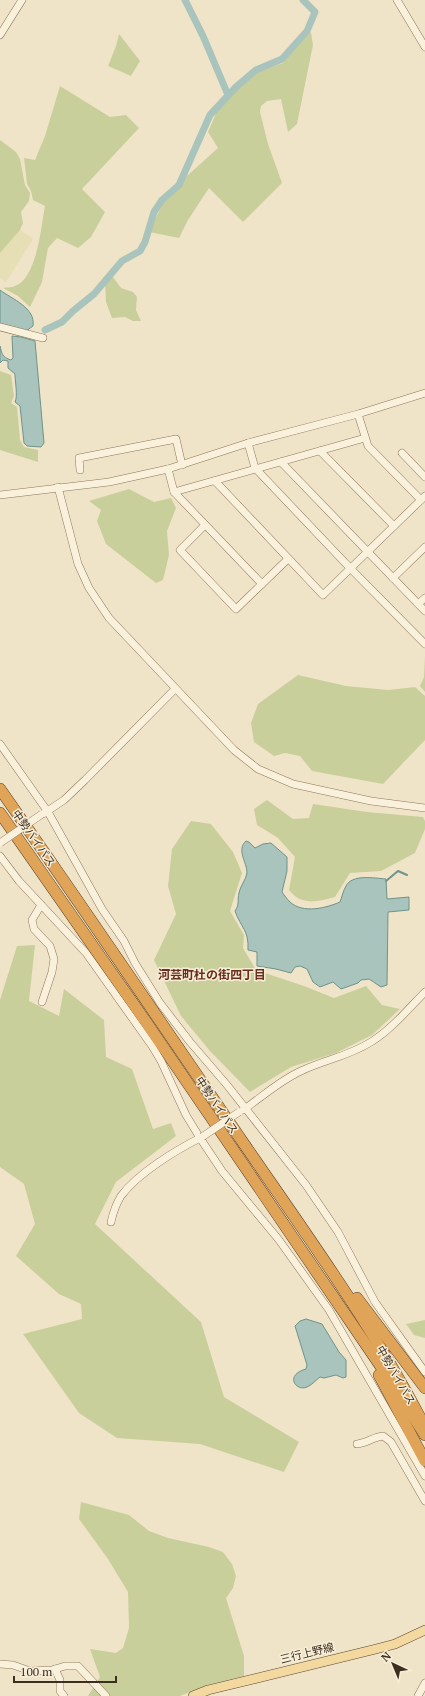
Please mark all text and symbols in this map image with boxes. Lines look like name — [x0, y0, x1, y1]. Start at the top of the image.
street label: 中勢バイパス — [9, 807, 59, 869]
district label: 河芸町杜の街四丁目 — [158, 967, 266, 982]
street label: 中勢バイパス — [193, 1074, 241, 1136]
street label: 中勢バイパス — [373, 1343, 419, 1407]
street label: 三行上野線 — [279, 1640, 335, 1666]
north arrow — [373, 1644, 413, 1684]
text: N — [378, 1648, 394, 1665]
scale bar — [14, 1658, 116, 1684]
text: 100 m — [20, 1664, 53, 1679]

